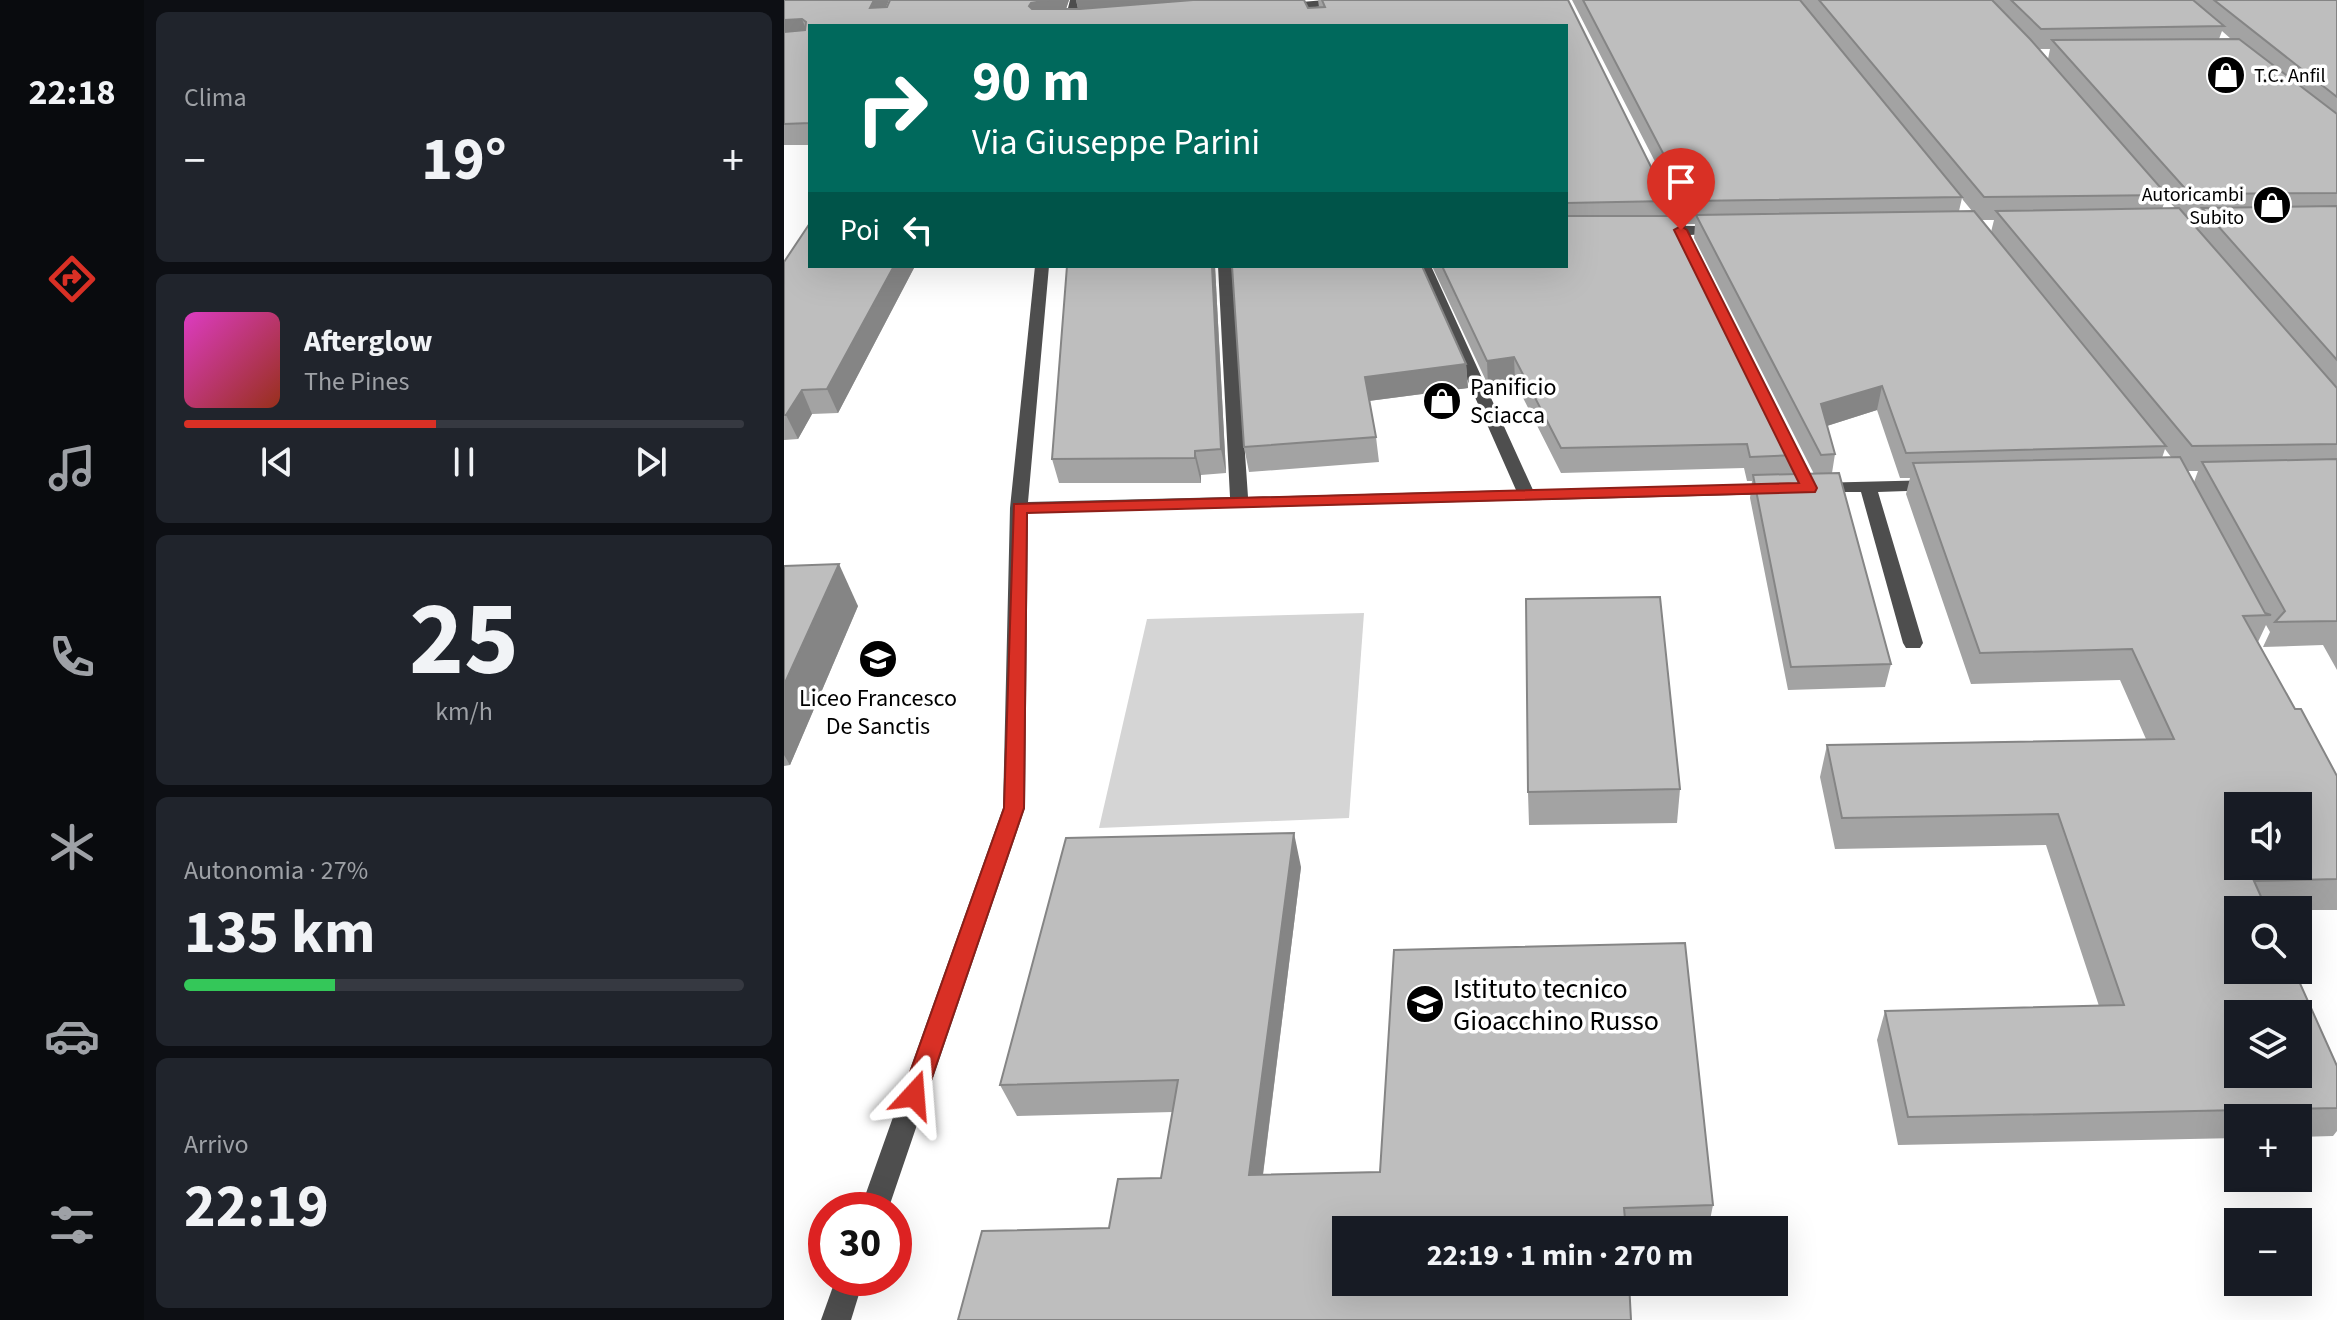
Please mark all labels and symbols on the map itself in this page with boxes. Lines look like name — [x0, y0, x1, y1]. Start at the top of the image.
shop icon: T.C. Anfil — [2205, 54, 2247, 96]
place label: T.C. Anfil — [2254, 62, 2326, 90]
pin — [1647, 148, 1715, 230]
place label: Autoricambi Subito — [2142, 181, 2244, 232]
shop icon: Autoricambi Subito — [2251, 184, 2293, 226]
place label: Panificio Sciacca — [1470, 370, 1556, 433]
shop icon: Panificio Sciacca — [1421, 380, 1463, 422]
school or university icon: Liceo Francesco De Sanctis — [857, 638, 899, 680]
place label: Liceo Francesco De Sanctis — [799, 681, 957, 744]
place label: Istituto tecnico Gioacchino Russo — [1453, 969, 1659, 1041]
school or university icon: Istituto tecnico Gioacchino Russo — [1404, 983, 1446, 1025]
position arrow — [872, 1053, 956, 1137]
speed limit sign: 30 — [808, 1192, 912, 1296]

